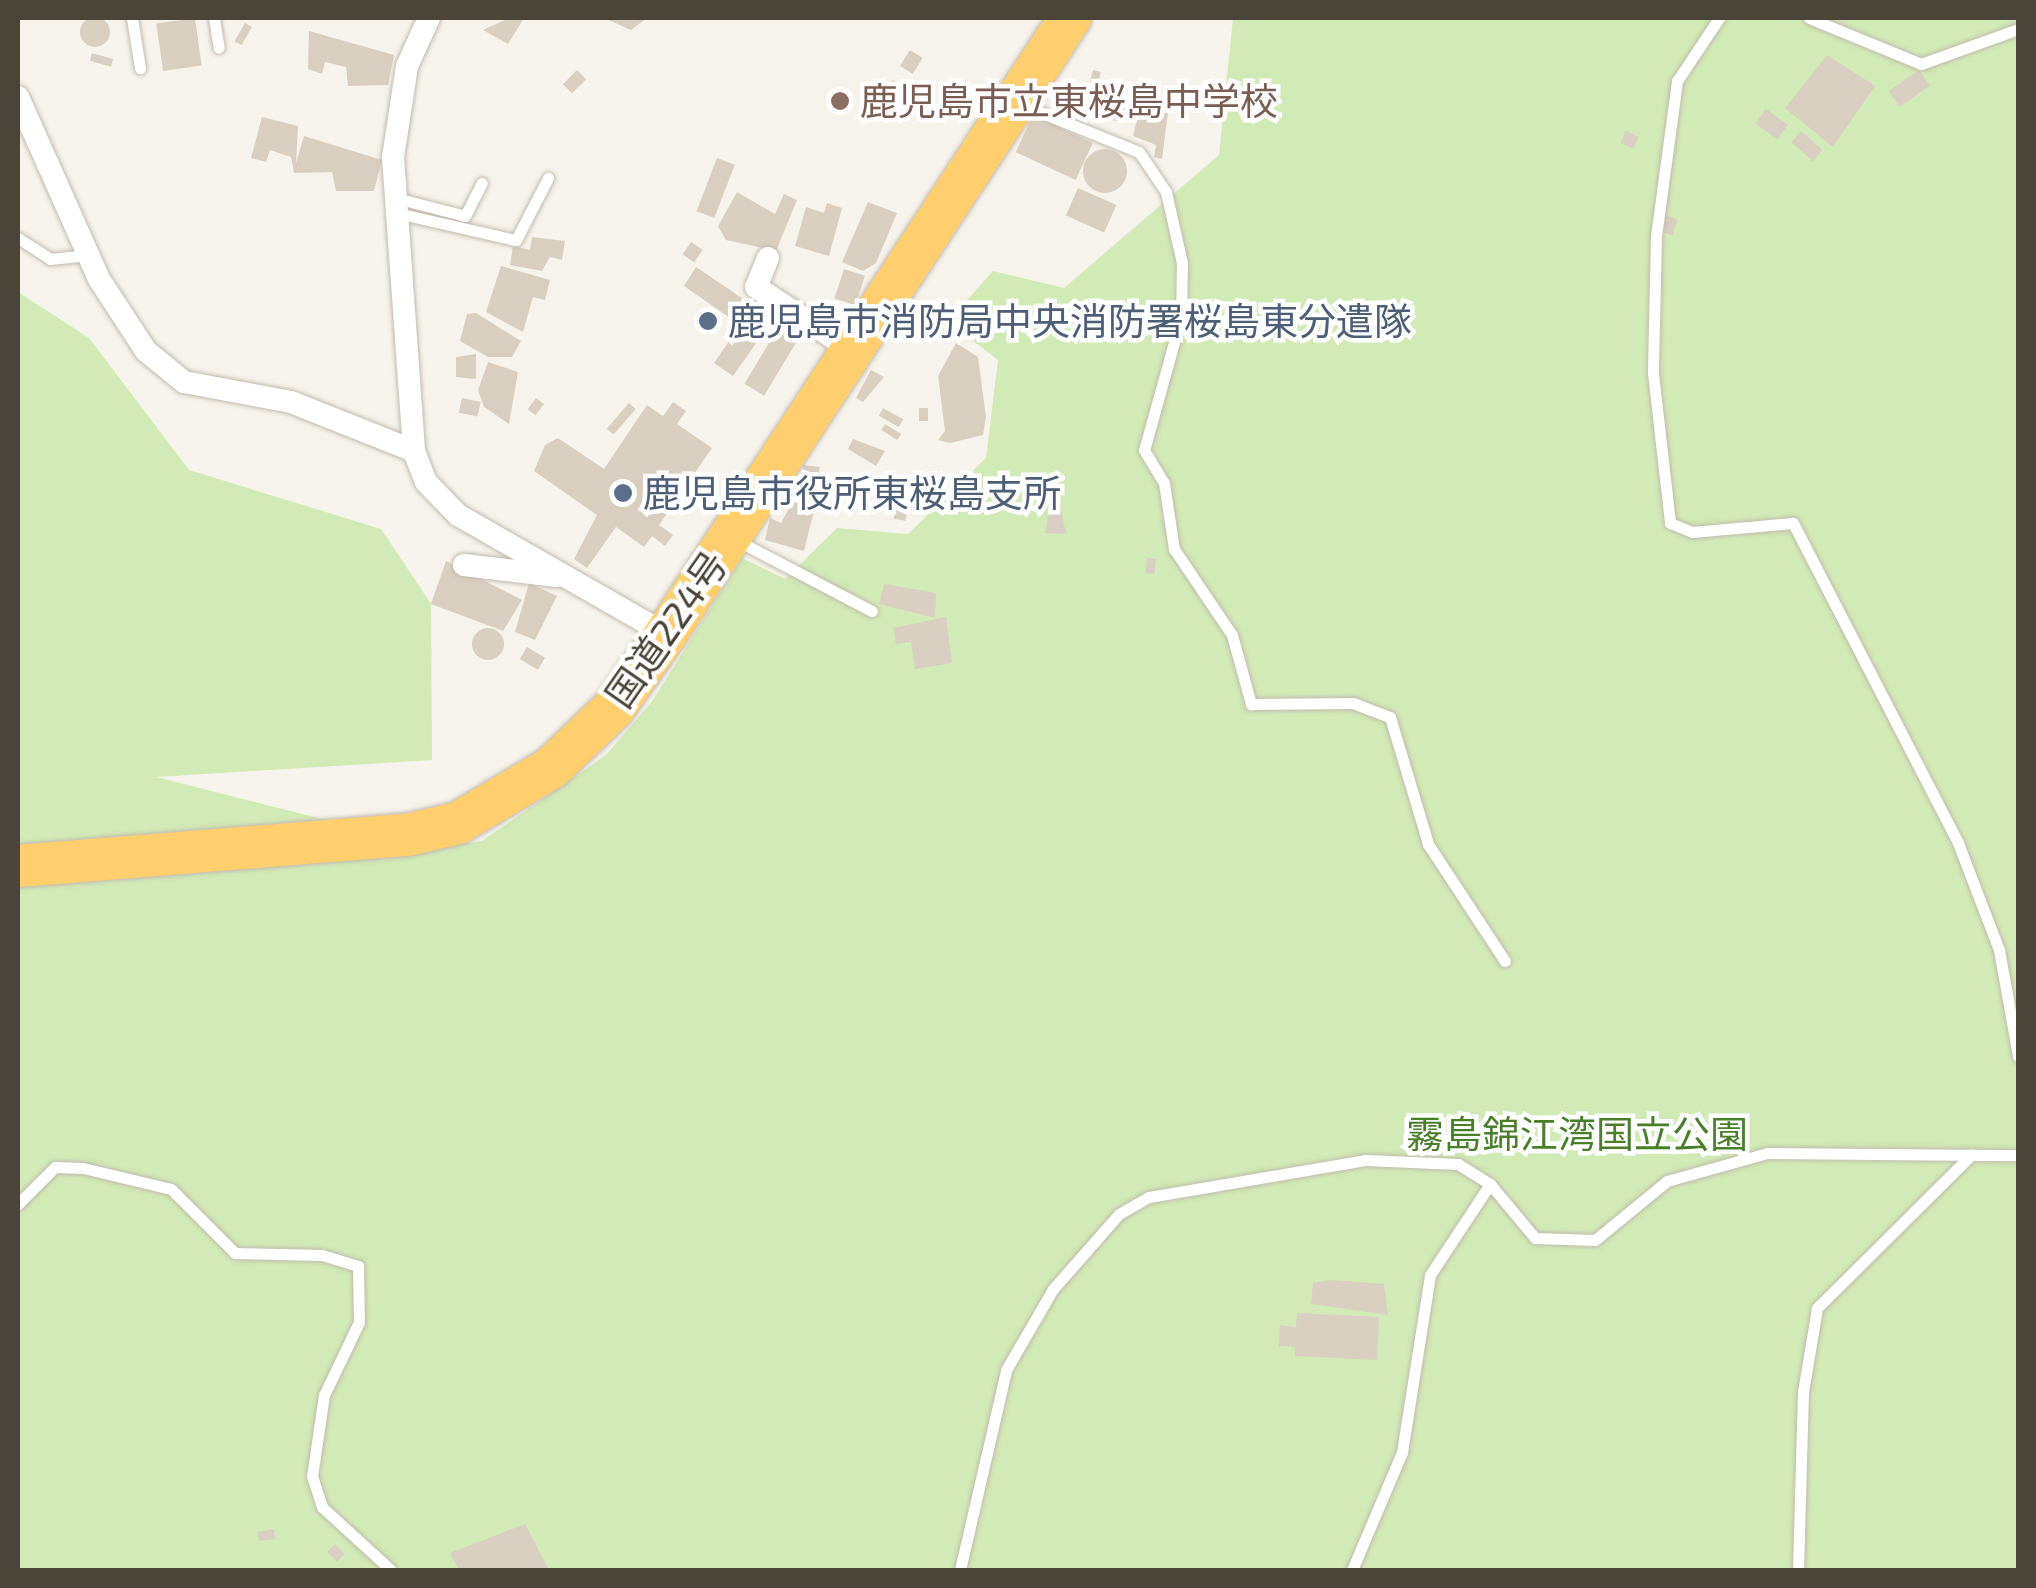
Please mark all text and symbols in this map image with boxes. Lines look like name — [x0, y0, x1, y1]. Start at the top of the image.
place label: 鹿児島市立東桜島中学校 — [860, 78, 1278, 124]
marker: 鹿児島市立東桜島中学校 — [829, 90, 851, 112]
place label: 鹿児島市消防局中央消防署桜島東分遣隊 — [728, 298, 1412, 344]
marker: 鹿児島市消防局中央消防署桜島東分遣隊 — [697, 310, 719, 332]
place label: 鹿児島市役所東桜島支所 — [643, 470, 1061, 516]
marker: 鹿児島市役所東桜島支所 — [612, 482, 634, 504]
street label: 国道224号 — [596, 542, 736, 716]
park label: 霧島錦江湾国立公園 — [1406, 1111, 1748, 1157]

